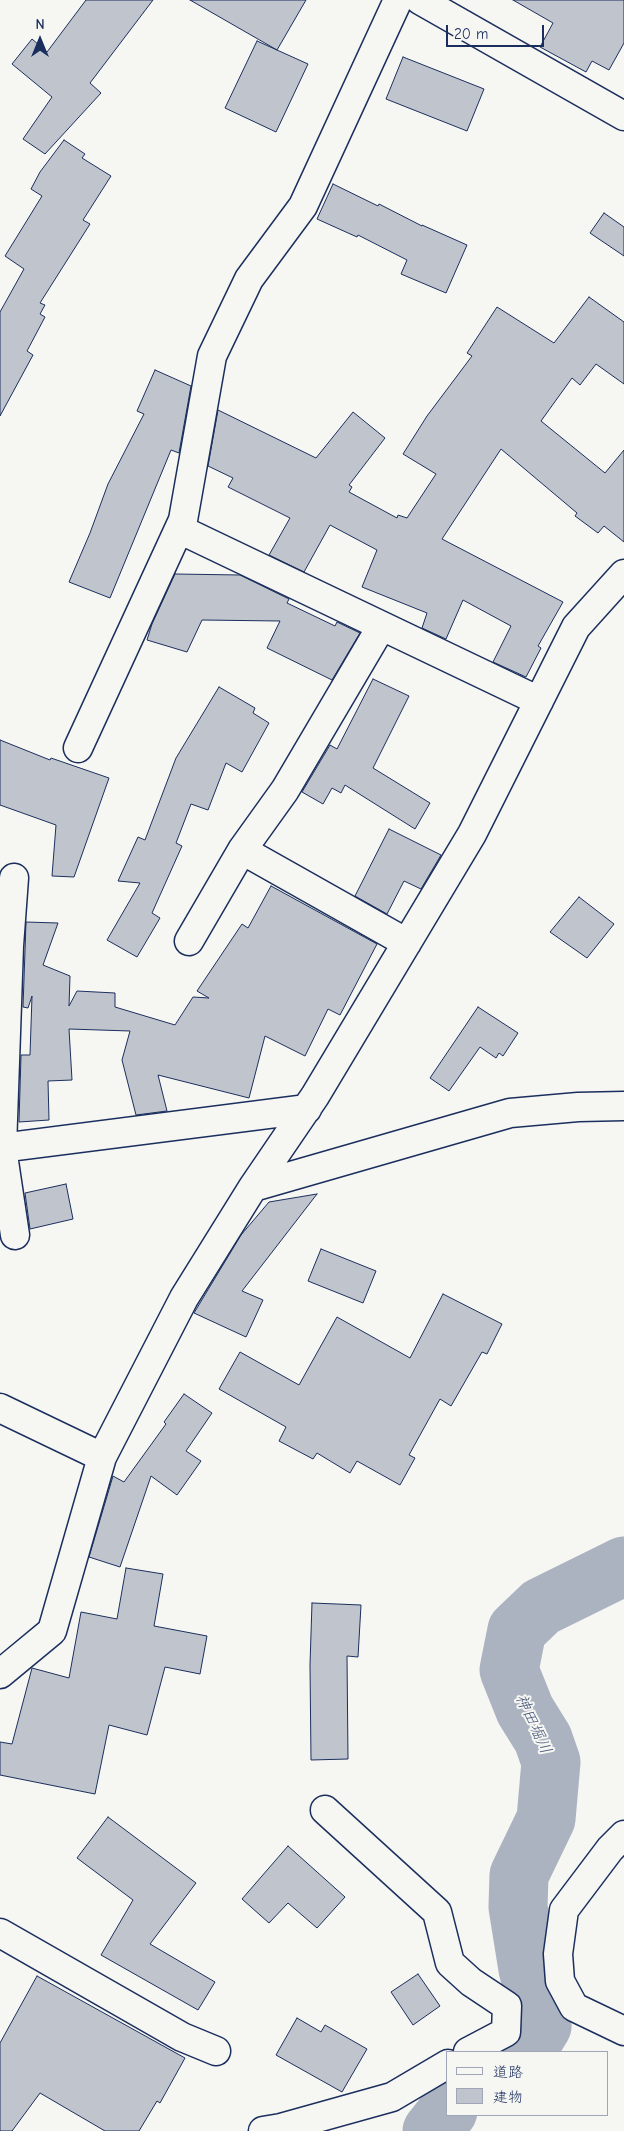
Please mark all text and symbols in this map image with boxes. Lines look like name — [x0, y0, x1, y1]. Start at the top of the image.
north arrow — [15, 15, 65, 65]
scale bar — [449, 15, 546, 47]
text: N — [35, 16, 45, 33]
text: 20 m — [454, 25, 488, 43]
water label: 神田堀川 — [511, 1691, 555, 1757]
legend — [446, 2051, 609, 2116]
text: 道路 — [493, 2063, 523, 2081]
text: 建物 — [493, 2088, 523, 2106]

